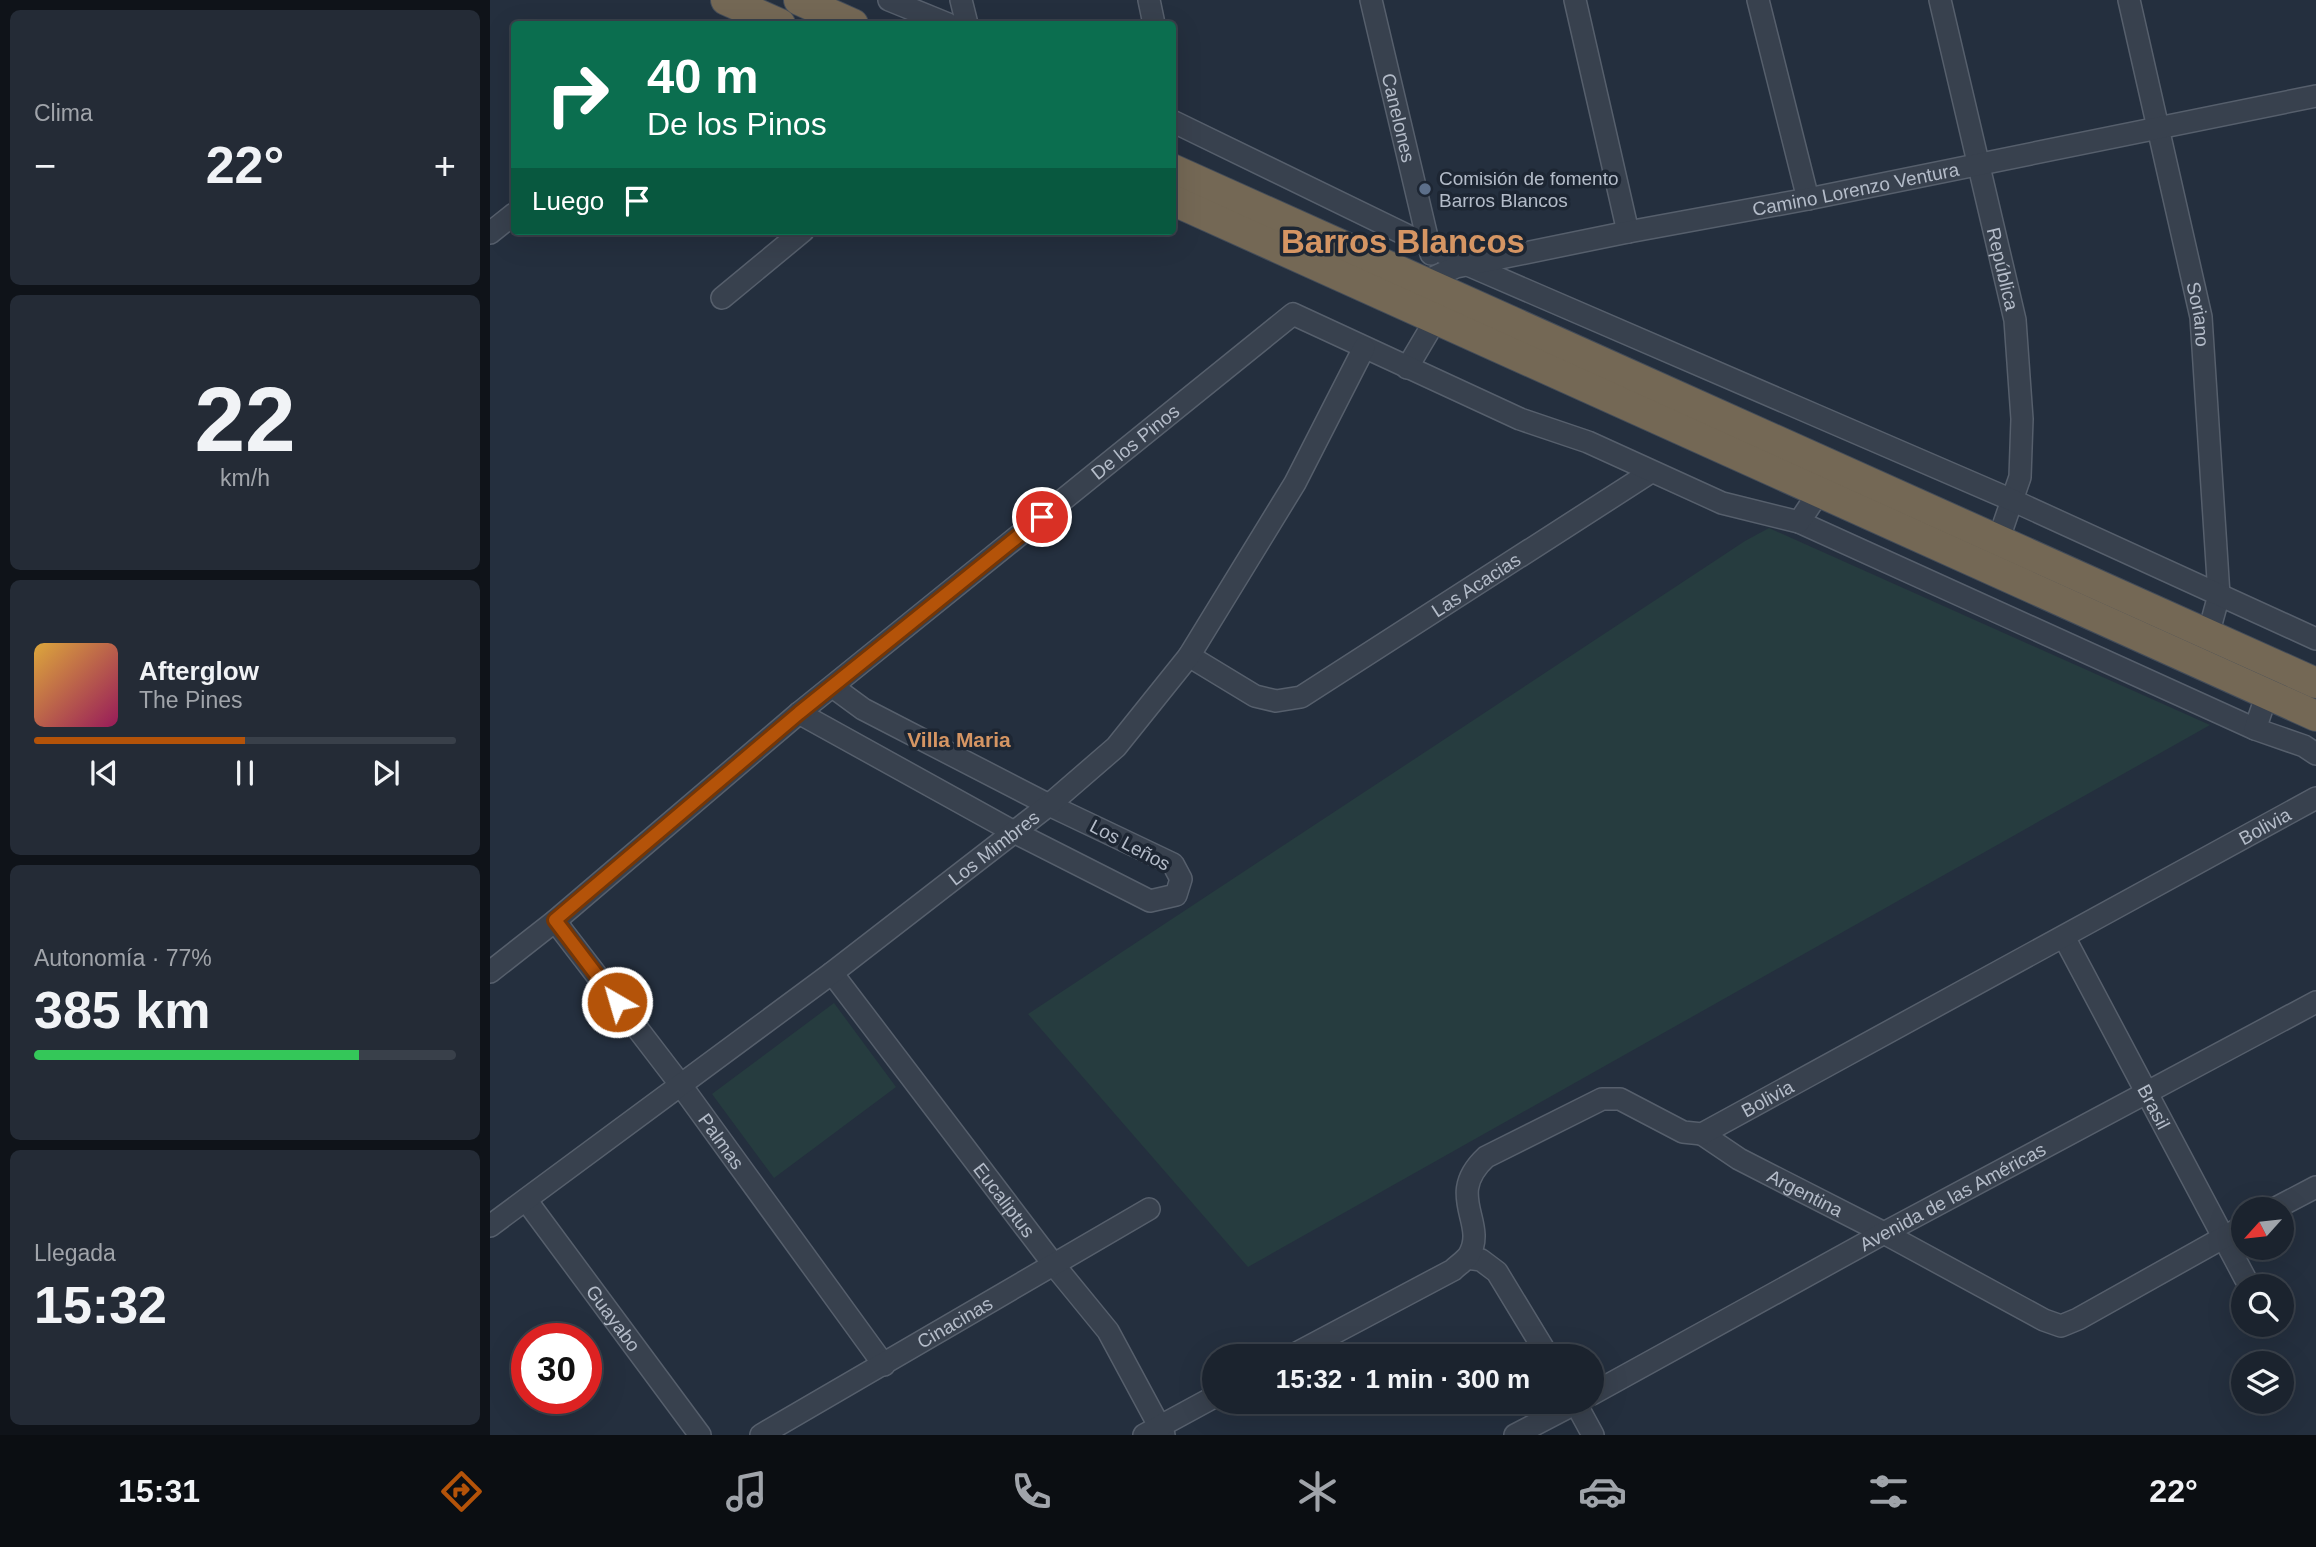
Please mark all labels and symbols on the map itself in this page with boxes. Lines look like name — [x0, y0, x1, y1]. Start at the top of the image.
street label: Canelones — [1378, 71, 1419, 164]
street label: Camino Lorenzo Ventura — [1751, 158, 1961, 220]
place label: Comisión de fomento Barros Blancos — [1439, 168, 1619, 211]
marker: Comisión de fomento Barros Blancos — [1417, 181, 1433, 197]
district label: Barros Blancos — [1281, 223, 1525, 260]
street label: República — [1983, 225, 2023, 313]
street label: Soriano — [2183, 280, 2213, 347]
street label: De los Pinos — [1087, 400, 1183, 483]
pin — [1012, 487, 1072, 547]
street label: Las Acacias — [1428, 548, 1524, 621]
district label: Villa Maria — [907, 728, 1011, 751]
street label: Bolivia — [2235, 803, 2295, 849]
street label: Los Mimbres — [944, 806, 1043, 889]
street label: Los Leños — [1086, 815, 1174, 875]
position arrow — [580, 965, 654, 1039]
street label: Bolivia — [1738, 1075, 1797, 1121]
street label: Brasil — [2134, 1081, 2174, 1133]
street label: Palmas — [694, 1109, 749, 1173]
street label: Avenida de las Américas — [1856, 1138, 2049, 1255]
street label: Eucaliptus — [970, 1159, 1039, 1241]
street label: Argentina — [1764, 1165, 1847, 1221]
north arrow — [2231, 1197, 2294, 1260]
street label: Guayabo — [582, 1281, 645, 1355]
street label: Cinacinas — [913, 1292, 996, 1352]
speed limit sign: 30 — [511, 1323, 602, 1414]

